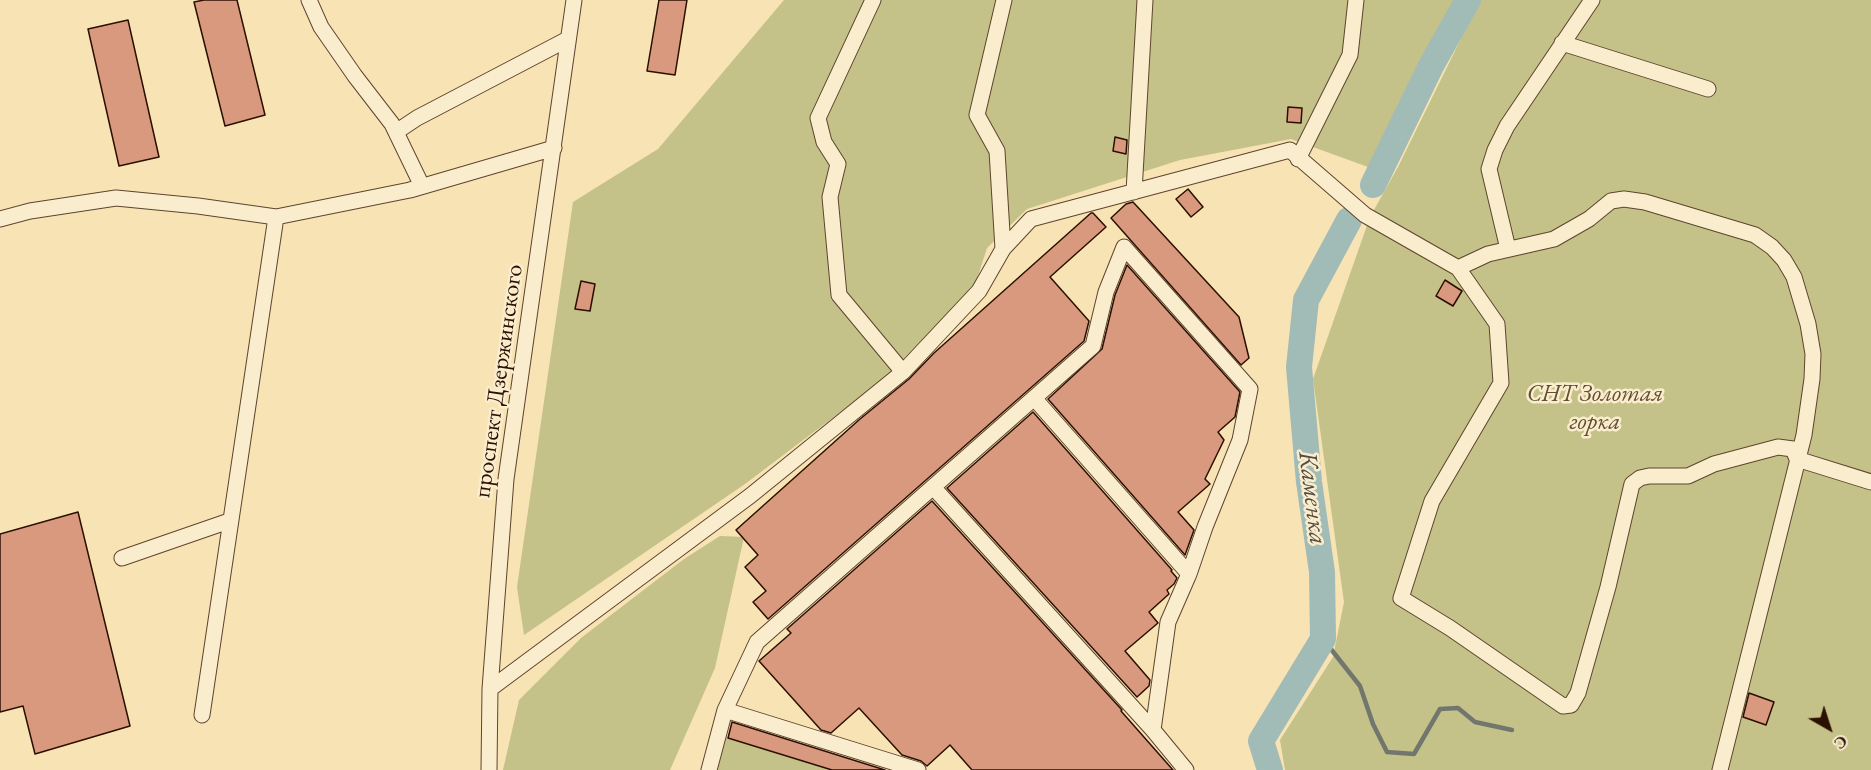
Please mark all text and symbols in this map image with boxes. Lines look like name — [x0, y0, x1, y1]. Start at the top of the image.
street label: проспект Дзержинского — [468, 262, 530, 500]
park label: СНТ Золотая горка — [1527, 380, 1663, 436]
water label: Каменка — [1291, 450, 1333, 546]
north arrow — [1799, 698, 1859, 758]
text: С — [1830, 731, 1852, 754]

